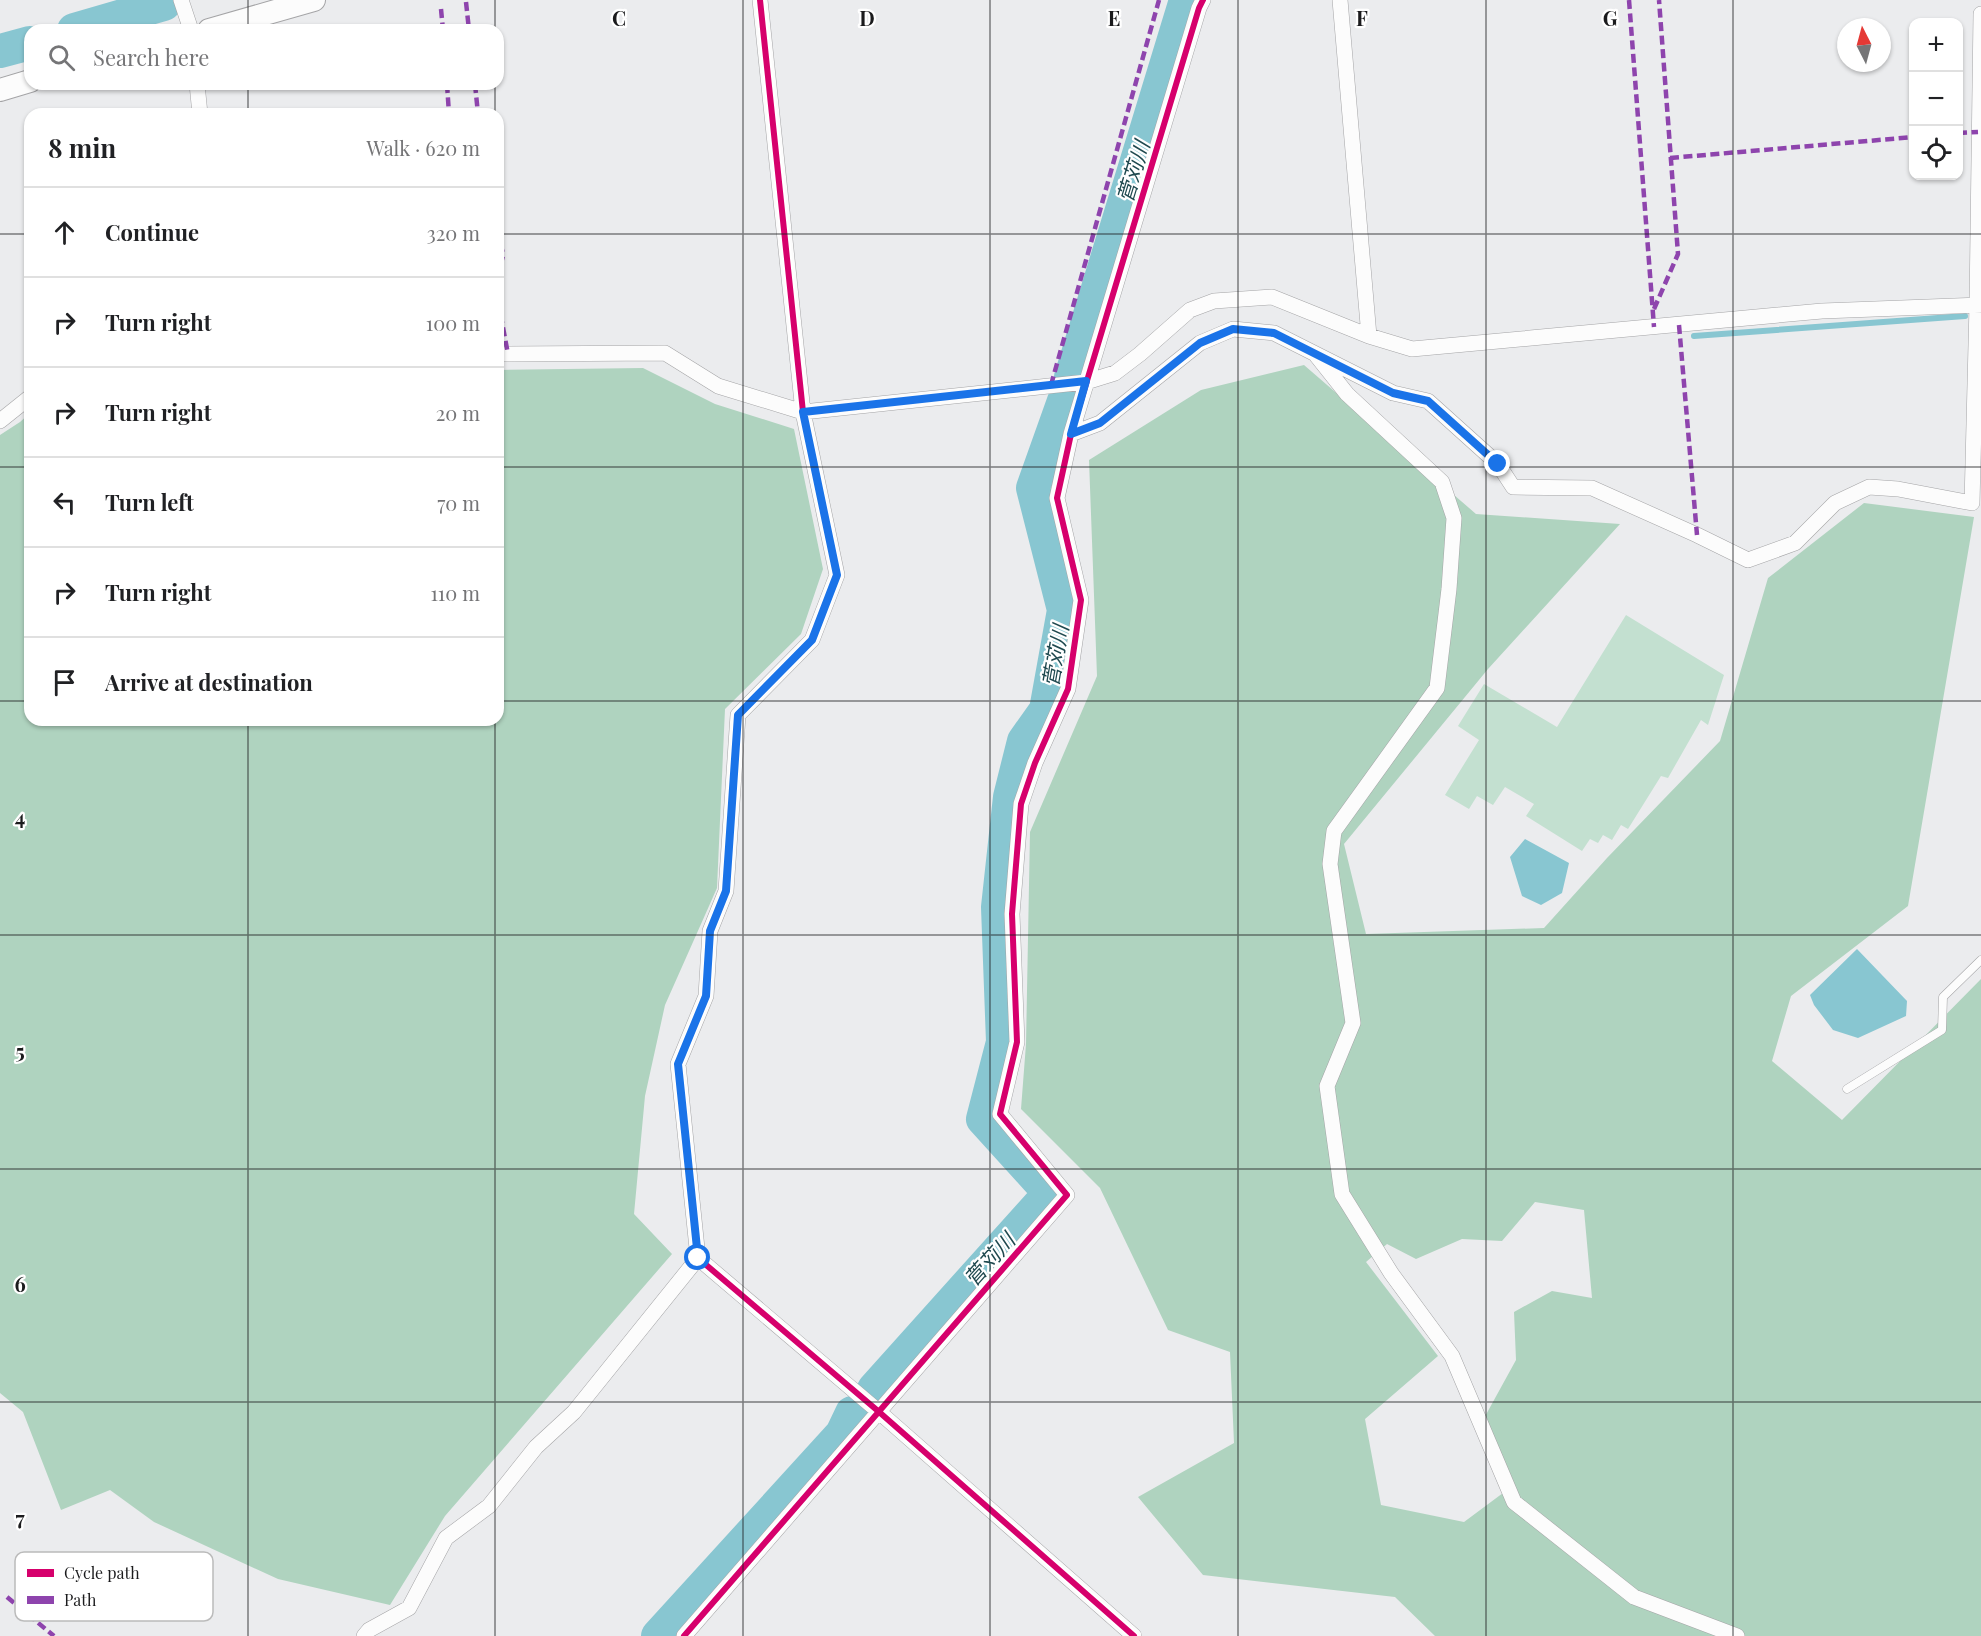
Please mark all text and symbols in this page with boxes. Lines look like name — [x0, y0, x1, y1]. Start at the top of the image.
text: C — [612, 4, 626, 31]
text: D — [859, 4, 875, 31]
text: E — [1108, 4, 1120, 31]
text: F — [1356, 4, 1368, 31]
text: G — [1603, 4, 1618, 31]
north arrow — [1837, 18, 1891, 72]
map controls — [1909, 18, 1963, 180]
button: + — [1909, 18, 1963, 72]
search box — [24, 24, 504, 90]
icon: search — [45, 41, 78, 74]
text: Search here — [93, 42, 209, 72]
button: − — [1909, 72, 1963, 126]
button: locate — [1909, 126, 1963, 180]
text: 8 min — [48, 130, 116, 165]
text: Walk · 620 m — [367, 134, 480, 161]
water label: 菅苅川 — [1109, 135, 1155, 206]
icon: ahead — [48, 216, 81, 249]
text: Continue — [105, 217, 199, 247]
text: 320 m — [427, 219, 480, 246]
icon: right — [48, 306, 81, 339]
text: Turn right — [105, 307, 211, 337]
text: 100 m — [426, 309, 480, 336]
icon: right — [48, 396, 81, 429]
text: Turn right — [105, 397, 211, 427]
text: 20 m — [436, 399, 480, 426]
route end — [1484, 450, 1510, 476]
icon: left — [48, 486, 81, 519]
text: Turn left — [105, 487, 194, 517]
text: 70 m — [437, 489, 480, 516]
icon: right — [48, 576, 81, 609]
text: Turn right — [105, 577, 211, 607]
text: 110 m — [430, 579, 480, 606]
water label: 菅苅川 — [1035, 620, 1074, 689]
icon: arrive — [48, 666, 81, 699]
text: Arrive at destination — [105, 667, 313, 697]
text: 4 — [15, 803, 25, 830]
text: 5 — [15, 1037, 25, 1064]
water label: 菅苅川 — [957, 1224, 1021, 1291]
route start — [684, 1244, 710, 1270]
text: 6 — [14, 1270, 26, 1297]
text: 7 — [15, 1504, 25, 1531]
legend — [15, 1552, 213, 1621]
text: Cycle path — [64, 1562, 140, 1583]
text: Path — [64, 1589, 97, 1610]

